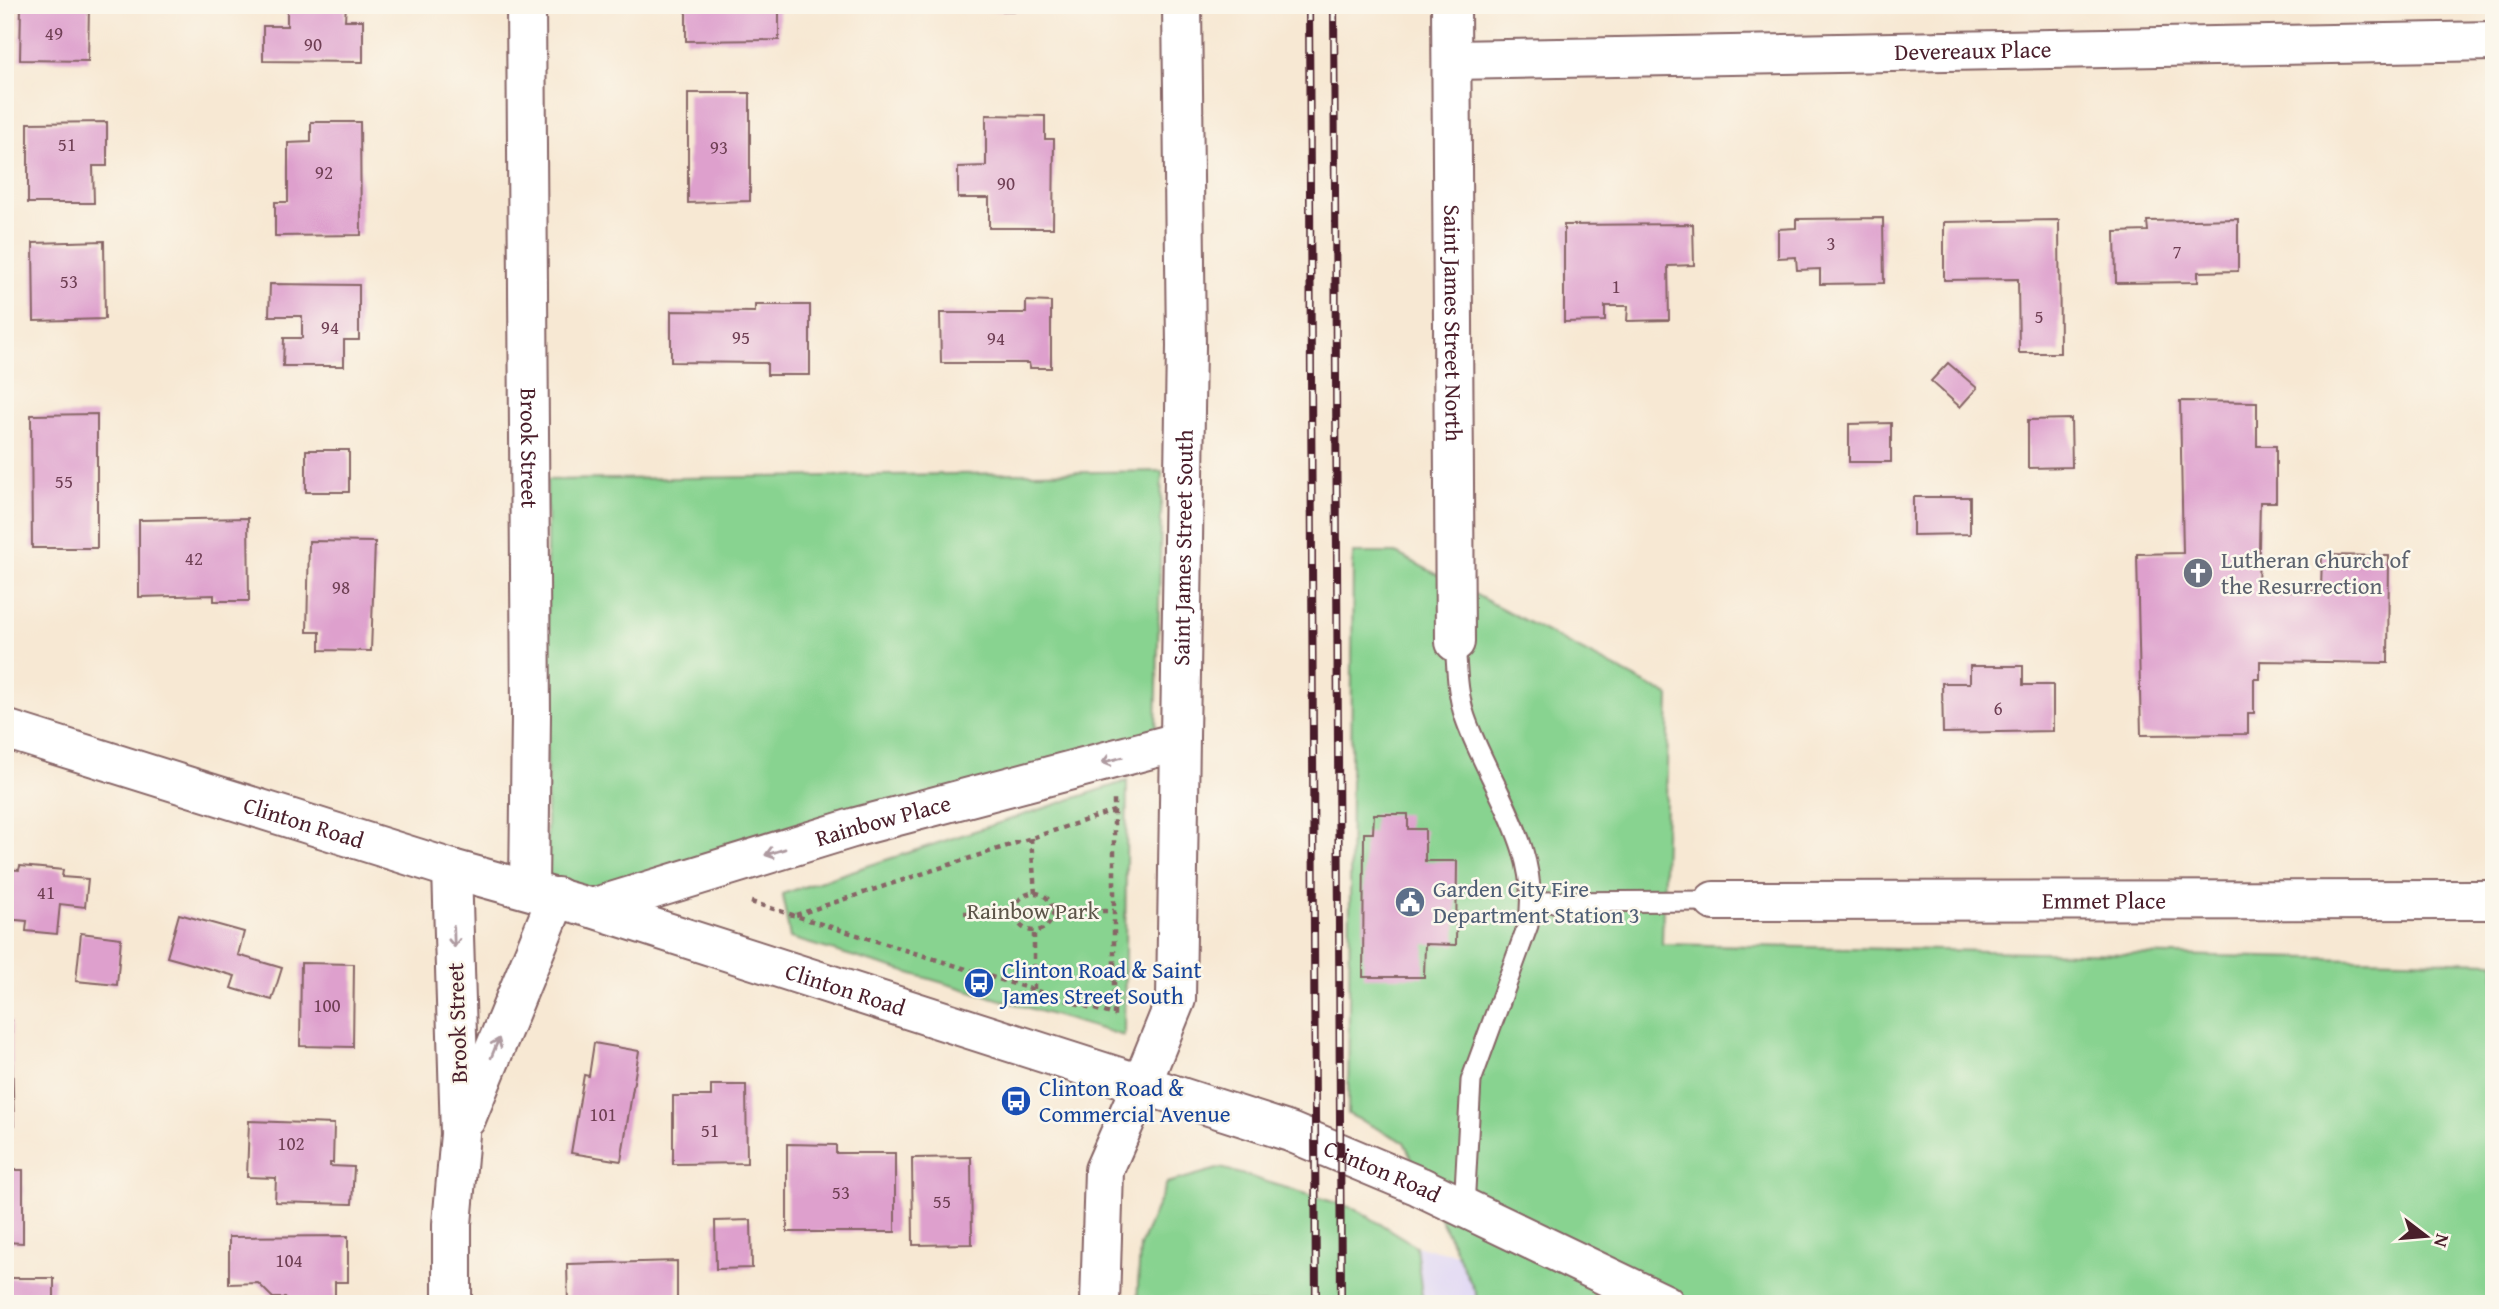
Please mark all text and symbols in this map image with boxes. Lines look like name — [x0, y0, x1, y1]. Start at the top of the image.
house number: 49 — [45, 19, 63, 47]
house number: 90 — [304, 30, 322, 58]
street label: Devereaux Place — [1894, 32, 2052, 68]
house number: 51 — [58, 130, 76, 158]
house number: 93 — [710, 133, 728, 161]
house number: 92 — [315, 158, 333, 186]
house number: 90 — [997, 169, 1015, 197]
street label: Saint James Street North — [1436, 204, 1471, 442]
house number: 3 — [1826, 229, 1836, 257]
house number: 7 — [2172, 237, 2182, 265]
house number: 53 — [60, 267, 78, 295]
house number: 1 — [1611, 272, 1621, 300]
house number: 5 — [2034, 302, 2044, 330]
house number: 94 — [321, 313, 339, 341]
house number: 95 — [732, 323, 750, 351]
house number: 94 — [987, 324, 1005, 352]
street label: Brook Street — [513, 388, 547, 508]
street label: Saint James Street South — [1164, 429, 1201, 666]
house number: 55 — [55, 467, 73, 495]
place label: Lutheran Church of the Resurrection — [2221, 543, 2411, 602]
house number: 42 — [185, 544, 203, 572]
church icon: Lutheran Church of the Resurrection — [2181, 556, 2215, 590]
house number: 98 — [332, 573, 350, 601]
house number: 6 — [1993, 694, 2003, 722]
one-way arrow — [1102, 754, 1124, 767]
street label: Rainbow Place — [811, 786, 954, 855]
street label: Clinton Road — [240, 788, 369, 857]
one-way arrow — [764, 846, 786, 859]
place label: Garden City Fire Department Station 3 — [1433, 872, 1640, 931]
house number: 41 — [37, 878, 55, 906]
street label: Emmet Place — [2042, 883, 2166, 917]
public building icon: Garden City Fire Department Station 3 — [1393, 885, 1427, 919]
park label: Rainbow Park — [967, 894, 1100, 927]
one-way arrow — [448, 926, 461, 949]
place label: Clinton Road & Saint James Street South — [999, 953, 1202, 1012]
street label: Clinton Road — [781, 954, 911, 1024]
street label: Brook Street — [438, 962, 475, 1084]
bus stop icon: Clinton Road & Saint James Street South — [962, 966, 996, 1000]
house number: 100 — [313, 991, 341, 1019]
one-way arrow — [489, 1038, 502, 1060]
place label: Clinton Road & Commercial Avenue — [1039, 1071, 1230, 1130]
bus stop icon: Clinton Road & Commercial Avenue — [999, 1084, 1033, 1118]
house number: 101 — [589, 1100, 617, 1128]
house number: 51 — [701, 1116, 719, 1144]
house number: 102 — [277, 1129, 305, 1157]
street label: Clinton Road — [1319, 1131, 1447, 1210]
house number: 53 — [832, 1178, 850, 1206]
house number: 55 — [933, 1187, 951, 1215]
north arrow — [2390, 1200, 2460, 1270]
text: N — [2427, 1231, 2458, 1251]
house number: 104 — [275, 1246, 303, 1274]

